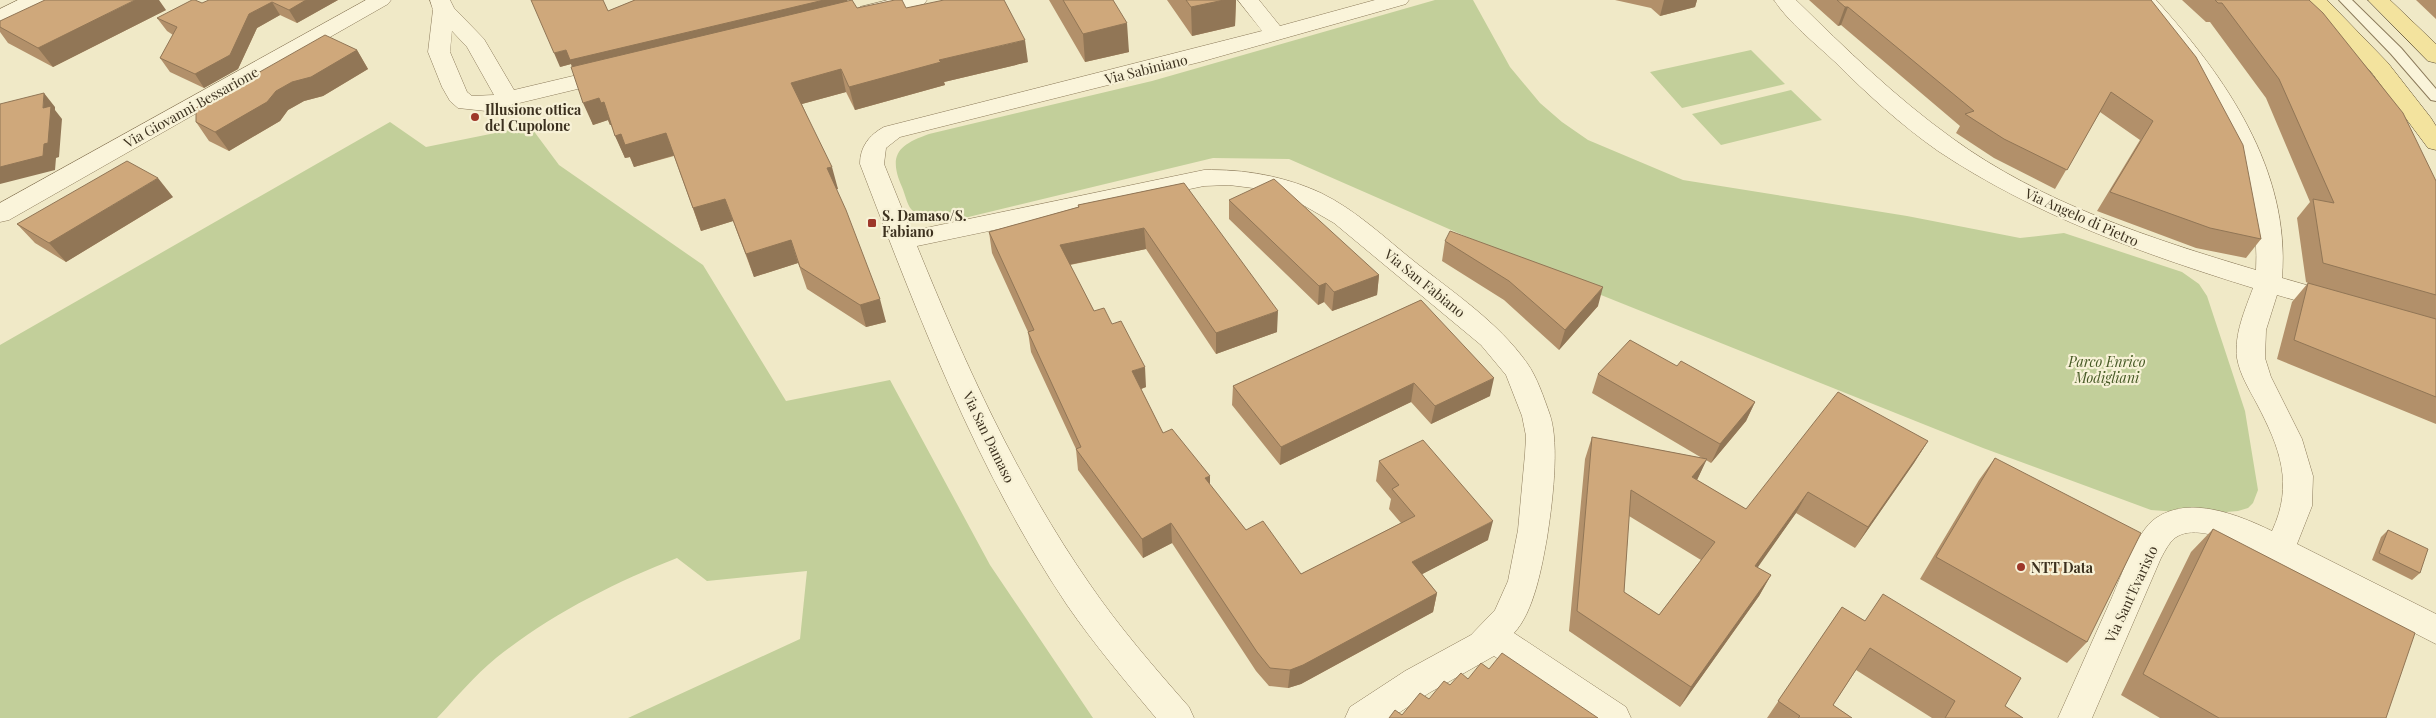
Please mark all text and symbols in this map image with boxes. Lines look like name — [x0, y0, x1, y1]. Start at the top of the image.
street label: Via Sabiniano — [1102, 49, 1190, 89]
street label: Via Giovanni Bessarione — [119, 62, 262, 152]
place label: Illusione ottica del Cupolone — [485, 100, 582, 135]
marker: Illusione ottica del Cupolone — [469, 111, 481, 123]
street label: Via Angelo di Pietro — [2021, 183, 2142, 251]
place label: S. Damaso/S. Fabiano — [882, 206, 967, 241]
marker: S. Damaso/S. Fabiano — [866, 217, 878, 229]
street label: Via San Fabiano — [1380, 244, 1470, 322]
park label: Parco Enrico Modigliani — [2067, 352, 2146, 387]
street label: Via San Damaso — [958, 387, 1020, 486]
street label: Via Sant'Evaristo — [2100, 542, 2162, 646]
place label: NTT Data — [2031, 558, 2094, 577]
marker: NTT Data — [2015, 561, 2027, 573]

